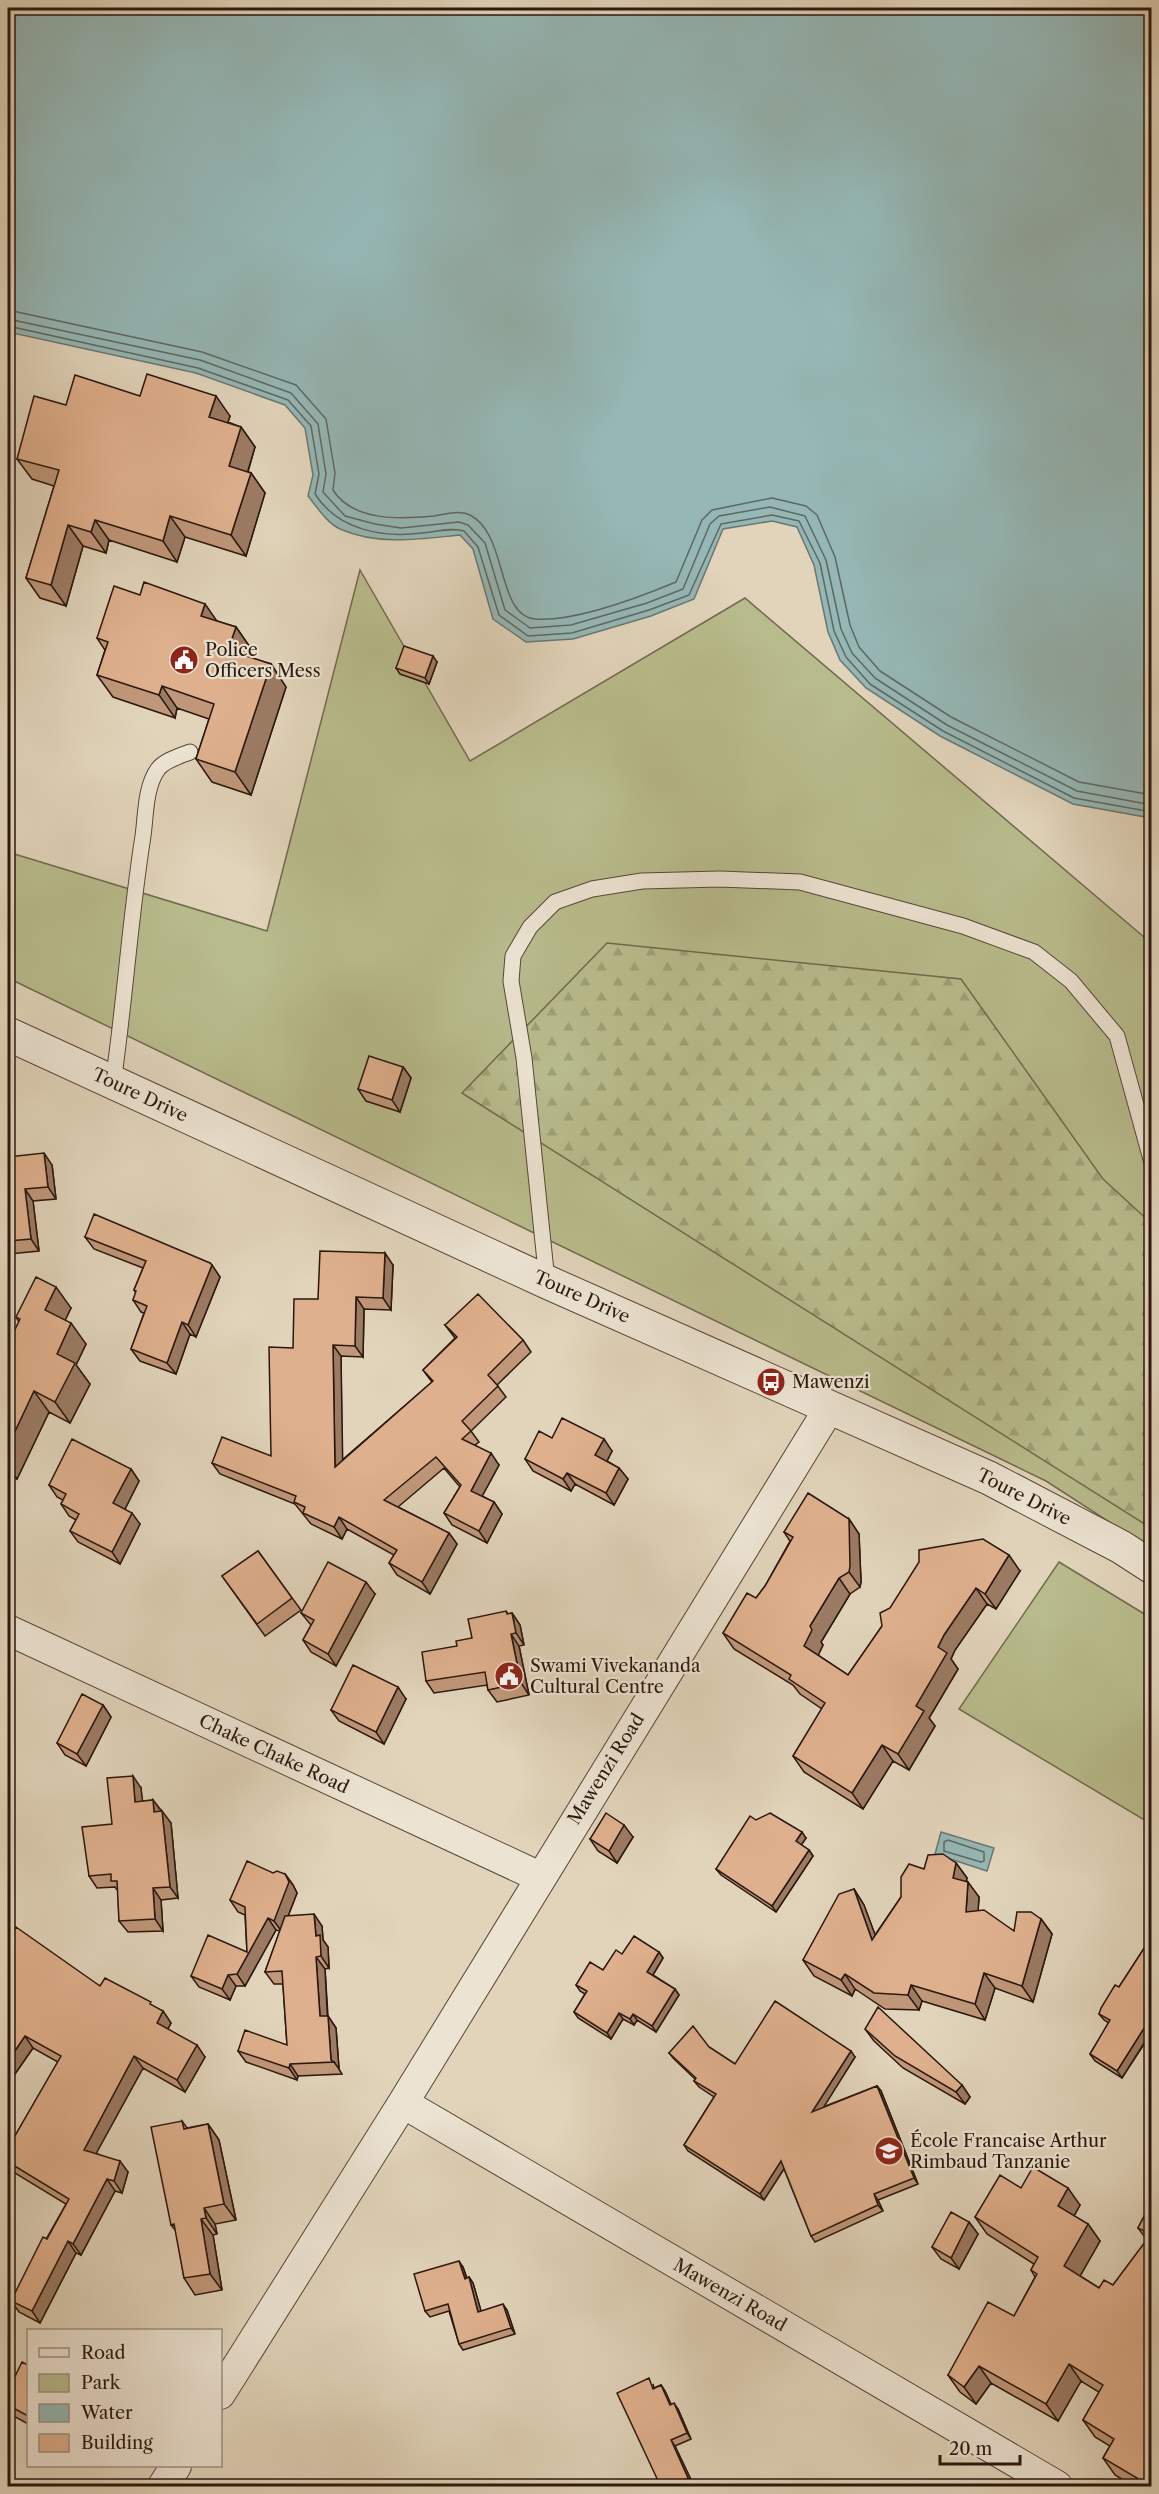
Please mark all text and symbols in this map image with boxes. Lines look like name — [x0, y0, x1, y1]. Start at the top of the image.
place label: Police Officers Mess — [205, 639, 321, 682]
public building icon: Police Officers Mess — [168, 644, 200, 676]
street label: Toure Drive — [89, 1063, 191, 1127]
street label: Toure Drive — [531, 1266, 633, 1328]
bus stop icon: Mawenzi — [755, 1366, 787, 1398]
place label: Mawenzi — [792, 1371, 870, 1393]
street label: Toure Drive — [973, 1464, 1075, 1530]
place label: Swami Vivekananda Cultural Centre — [530, 1655, 701, 1698]
public building icon: Swami Vivekananda Cultural Centre — [493, 1660, 525, 1692]
street label: Mawenzi Road — [563, 1709, 649, 1829]
street label: Chake Chake Road — [196, 1710, 353, 1798]
place label: École Francaise Arthur Rimbaud Tanzanie — [910, 2129, 1107, 2173]
school or university icon: École Francaise Arthur Rimbaud Tanzanie — [873, 2135, 905, 2167]
street label: Mawenzi Road — [670, 2254, 790, 2336]
legend — [27, 2329, 222, 2467]
text: Road — [81, 2342, 126, 2364]
text: Park — [81, 2372, 122, 2394]
text: Water — [80, 2402, 133, 2424]
scale bar — [940, 2428, 1020, 2466]
text: Building — [81, 2432, 153, 2454]
text: 20 m — [949, 2438, 993, 2460]

